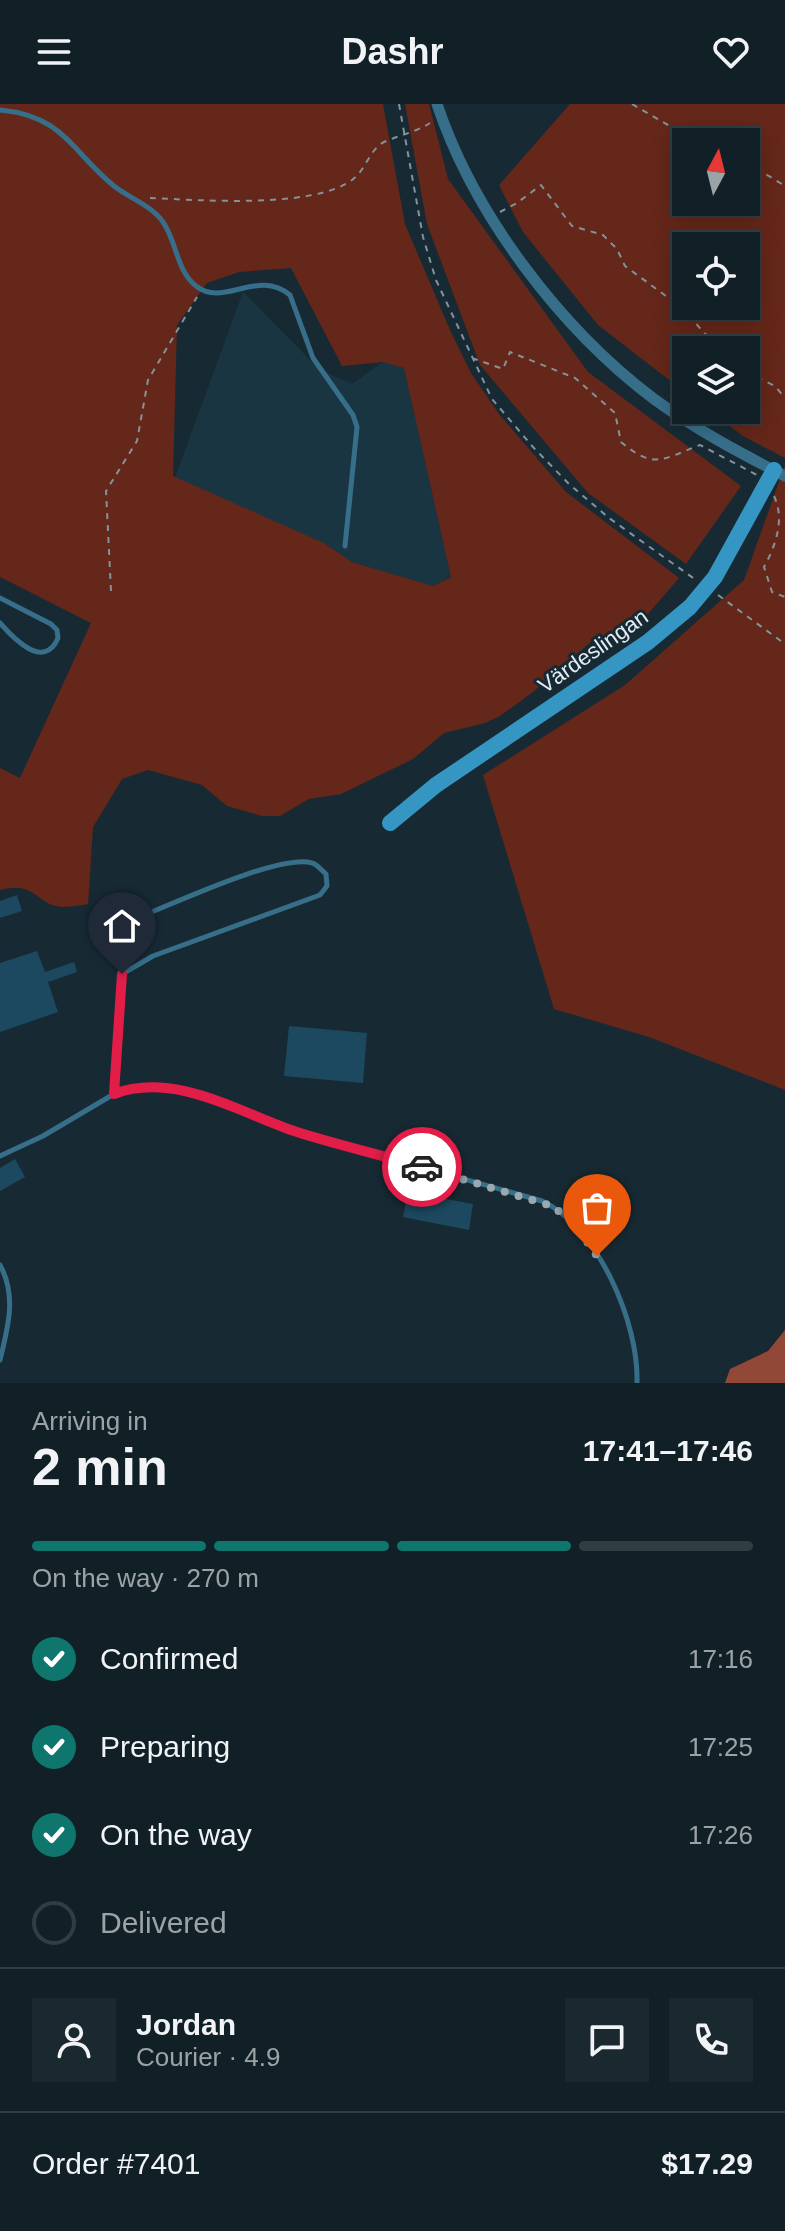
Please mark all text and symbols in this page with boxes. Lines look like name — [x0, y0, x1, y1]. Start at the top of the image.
icon: menu — [32, 30, 76, 74]
icon: heart — [709, 30, 753, 74]
text: Dashr — [341, 31, 444, 72]
north arrow — [672, 128, 760, 216]
map controls — [672, 128, 760, 424]
button: locate — [672, 232, 760, 320]
button: layers — [672, 336, 760, 424]
street label: Värdeslingan — [533, 604, 653, 698]
pin — [88, 892, 156, 974]
icon: home — [100, 904, 144, 948]
courier — [382, 1127, 462, 1207]
icon: car — [400, 1145, 444, 1189]
pin — [563, 1174, 631, 1256]
icon: bag — [575, 1186, 619, 1230]
text: Arriving in — [32, 1406, 148, 1436]
text: 17:41–17:46 — [583, 1434, 753, 1467]
text: 2 min — [32, 1438, 168, 1496]
text: On the way · 270 m — [32, 1563, 259, 1593]
icon: check — [32, 1637, 76, 1681]
text: Confirmed — [100, 1642, 238, 1675]
text: 17:16 — [688, 1644, 753, 1674]
icon: check — [32, 1725, 76, 1769]
text: Preparing — [100, 1730, 230, 1763]
text: 17:25 — [688, 1732, 753, 1762]
icon: check — [32, 1813, 76, 1857]
text: On the way — [100, 1818, 252, 1851]
text: 17:26 — [688, 1820, 753, 1850]
text: Delivered — [100, 1906, 227, 1939]
button: person — [32, 1998, 116, 2082]
button: chat — [565, 1998, 649, 2082]
button: phone — [669, 1998, 753, 2082]
text: Jordan — [136, 2008, 236, 2041]
text: Courier · 4.9 — [136, 2042, 281, 2072]
text: Order #7401 — [32, 2147, 200, 2180]
text: $17.29 — [661, 2147, 753, 2180]

